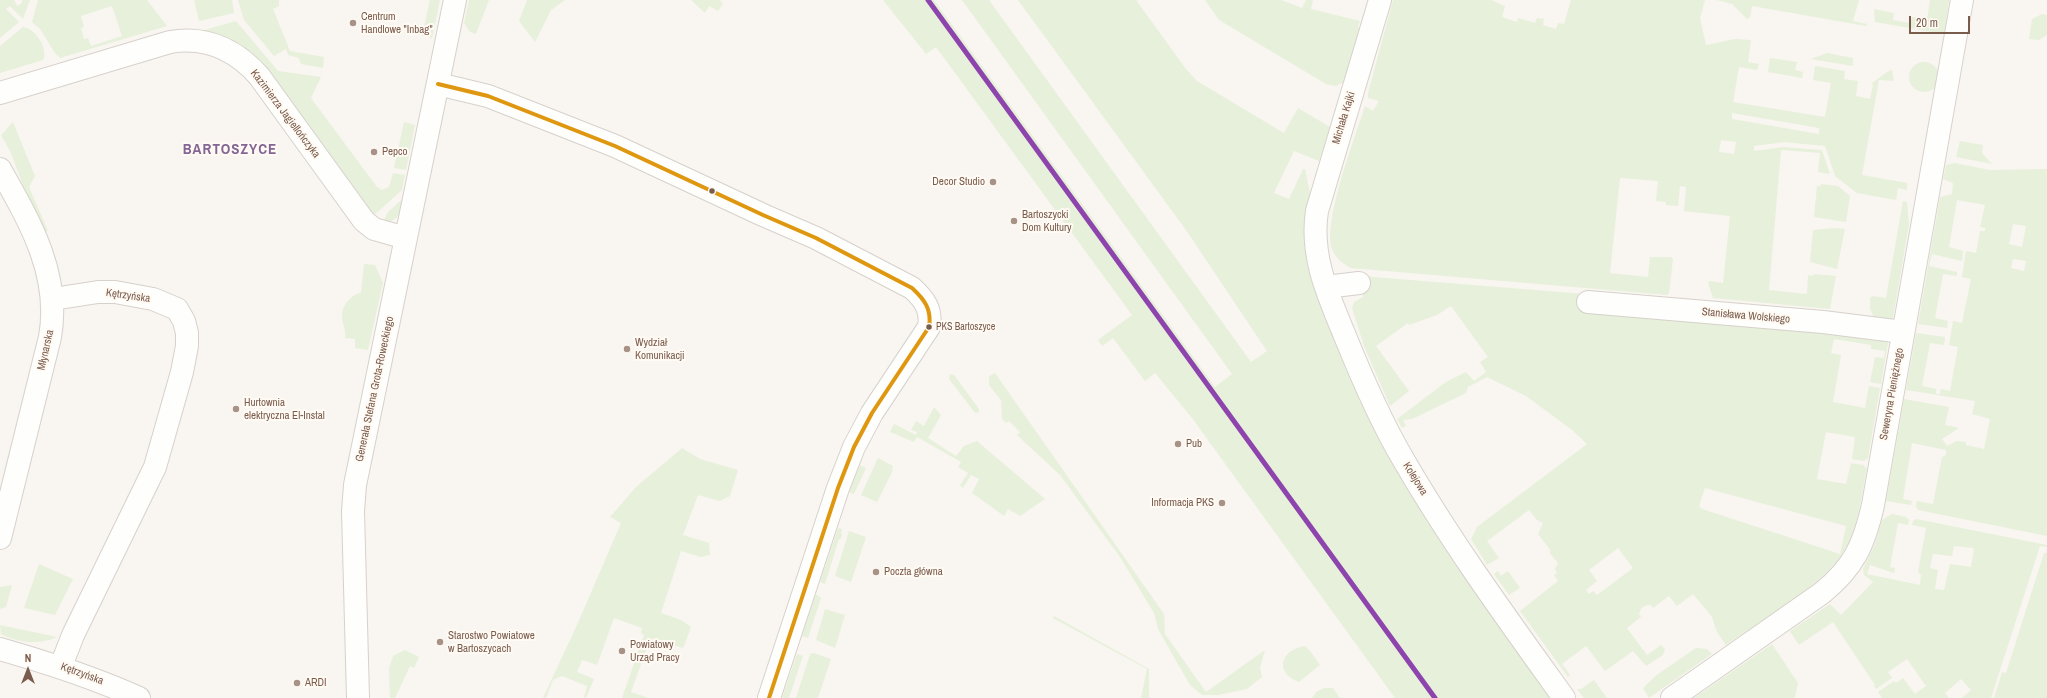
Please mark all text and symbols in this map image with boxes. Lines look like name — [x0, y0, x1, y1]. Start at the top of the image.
scale bar — [1911, 8, 1972, 34]
place label: Centrum Handlowe "Inbag" — [361, 10, 433, 36]
text: 20 m — [1916, 15, 1938, 31]
marker: Centrum Handlowe "Inbag" — [348, 18, 358, 28]
street label: Kazimierza Jagiellończyka — [247, 67, 323, 161]
street label: Michała Kajki — [1330, 90, 1358, 146]
district label: BARTOSZYCE — [183, 141, 277, 159]
place label: Pepco — [382, 145, 408, 159]
marker: Pepco — [369, 147, 379, 157]
place label: Decor Studio — [932, 175, 985, 189]
marker: Decor Studio — [988, 177, 998, 187]
unlabelled marker — [707, 186, 717, 196]
place label: Bartoszycki Dom Kultury — [1022, 208, 1072, 234]
marker: Bartoszycki Dom Kultury — [1009, 216, 1019, 226]
street label: Kętrzyńska — [105, 286, 151, 306]
street label: Stanisława Wolskiego — [1701, 306, 1791, 326]
street label: Generała Stefana Grota-Roweckiego — [353, 315, 397, 463]
place label: PKS Bartoszyce — [936, 321, 995, 333]
marker: PKS Bartoszyce — [924, 322, 934, 332]
street label: Młynarska — [35, 328, 57, 372]
place label: Wydział Komunikacji — [635, 336, 685, 362]
marker: Wydział Komunikacji — [622, 344, 632, 354]
street label: Seweryna Pieniężnego — [1877, 347, 1907, 441]
place label: Hurtownia elektryczna El-Instal — [244, 396, 325, 422]
marker: Hurtownia elektryczna El-Instal — [231, 404, 241, 414]
place label: Pub — [1186, 437, 1202, 451]
marker: Pub — [1173, 439, 1183, 449]
street label: Kolejowa — [1400, 460, 1430, 498]
place label: Informacja PKS — [1151, 496, 1214, 510]
marker: Informacja PKS — [1217, 498, 1227, 508]
place label: Poczta główna — [884, 565, 943, 579]
marker: Poczta główna — [871, 567, 881, 577]
place label: Starostwo Powiatowe w Bartoszycach — [448, 629, 535, 655]
marker: Starostwo Powiatowe w Bartoszycach — [435, 637, 445, 647]
place label: Powiatowy Urząd Pracy — [630, 638, 680, 664]
marker: Powiatowy Urząd Pracy — [617, 646, 627, 656]
north arrow — [8, 650, 48, 690]
text: N — [25, 651, 31, 665]
street label: Kętrzyńska — [59, 660, 105, 688]
place label: ARDI — [305, 676, 327, 690]
marker: ARDI — [292, 678, 302, 688]

